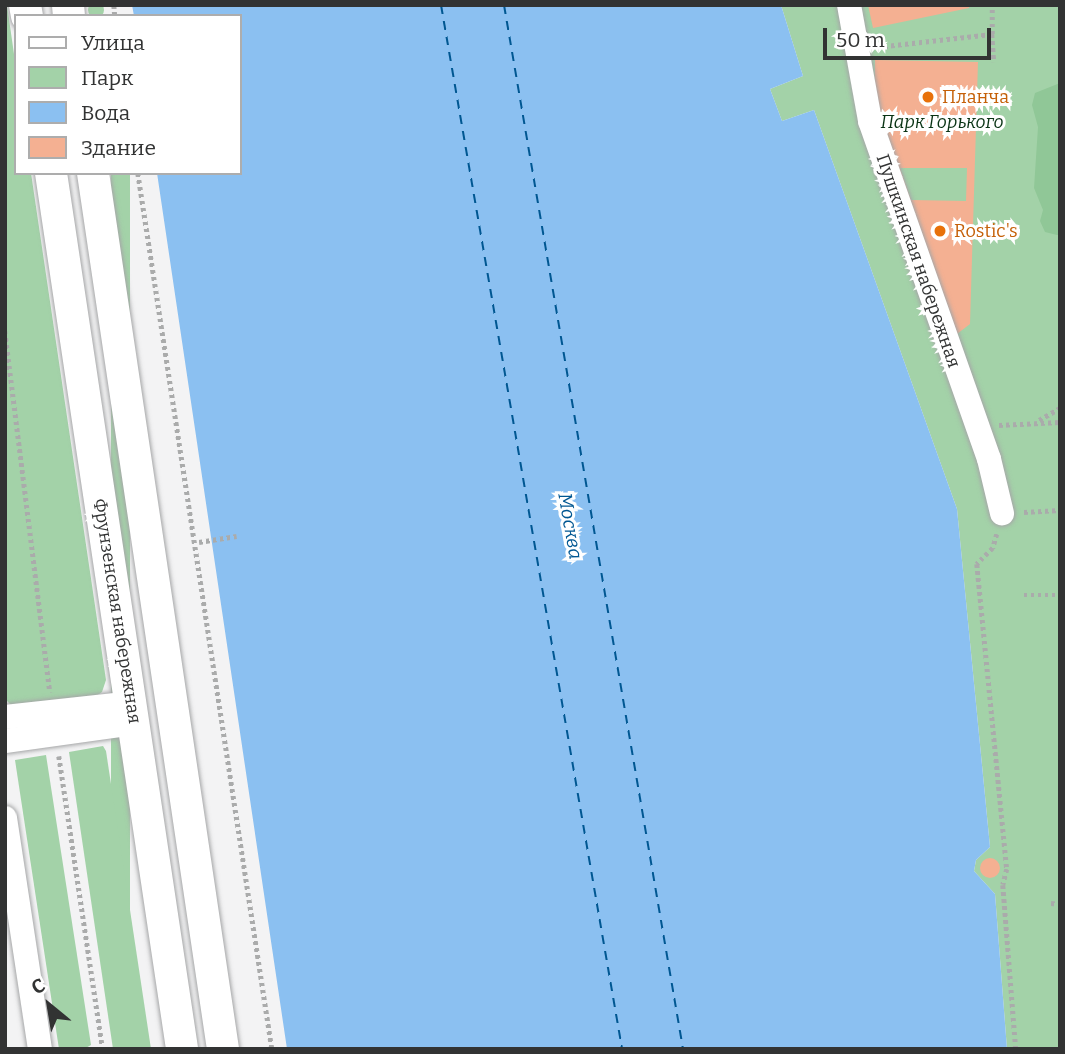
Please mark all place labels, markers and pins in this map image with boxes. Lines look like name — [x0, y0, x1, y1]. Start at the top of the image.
place label: Планча — [942, 86, 1009, 108]
marker: Планча — [920, 89, 936, 105]
place label: Rostic's — [954, 220, 1018, 242]
marker: Rostic's — [932, 223, 948, 239]

